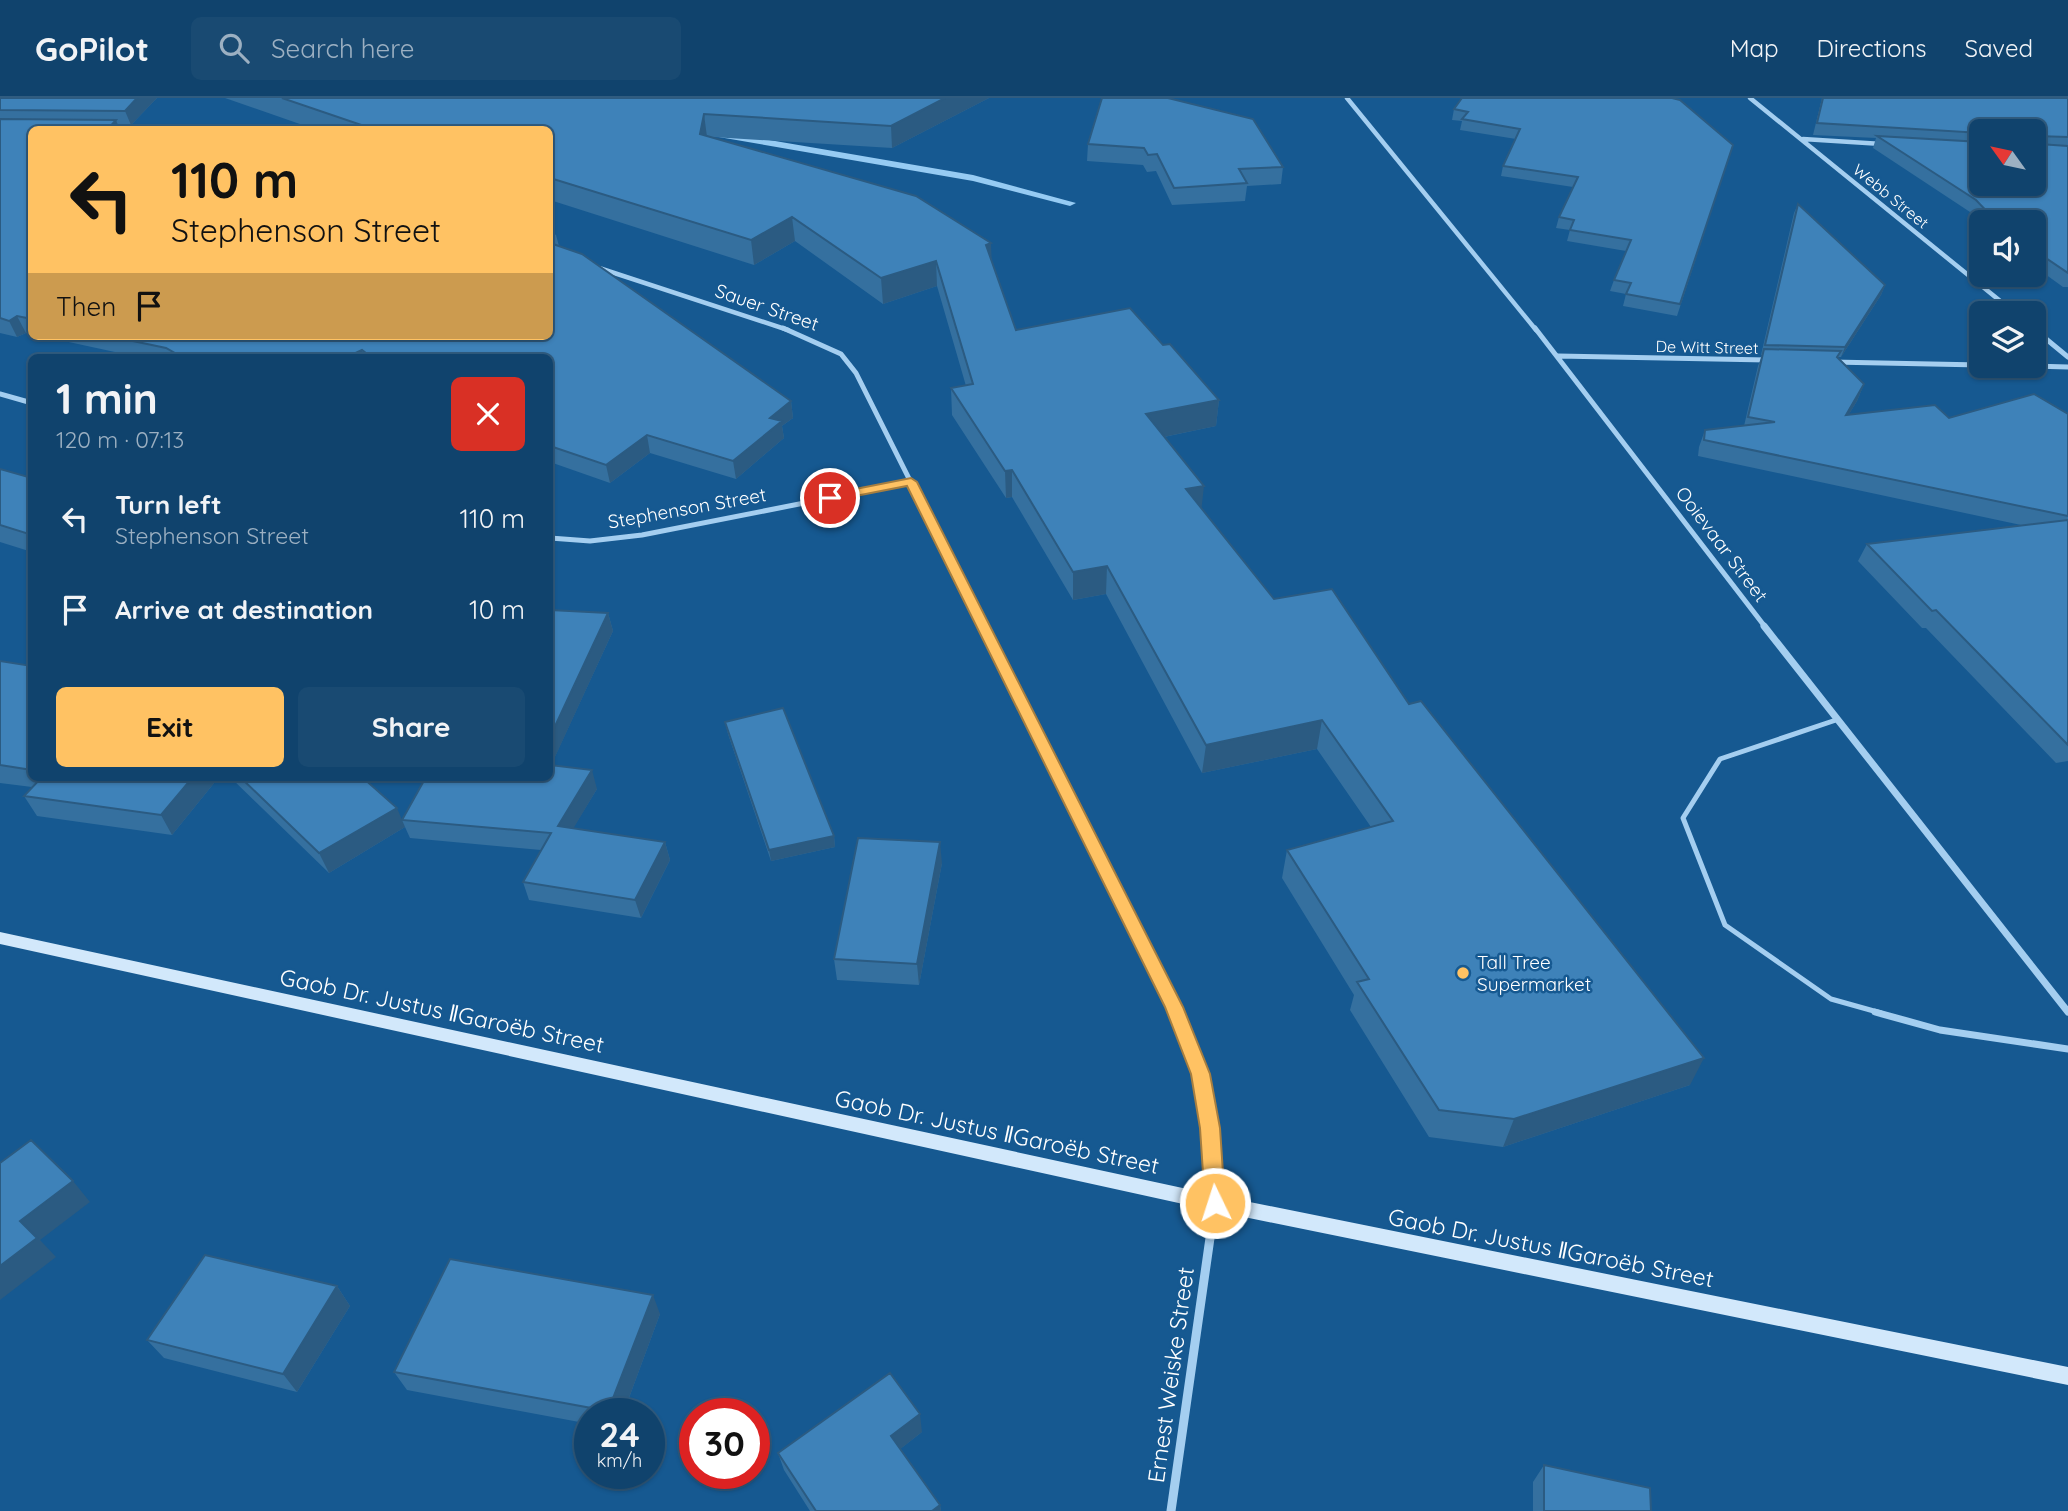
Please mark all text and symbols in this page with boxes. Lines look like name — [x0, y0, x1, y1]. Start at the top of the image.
search box — [191, 17, 681, 80]
text: GoPilot — [35, 28, 149, 69]
icon: search — [215, 29, 253, 67]
text: Search here — [271, 32, 414, 65]
text: Map — [1730, 33, 1779, 63]
text: Directions — [1817, 33, 1927, 63]
text: Saved — [1965, 33, 2033, 63]
north arrow — [1969, 119, 2046, 196]
map controls — [1969, 119, 2046, 378]
text: 110 m — [171, 149, 298, 210]
icon: left — [56, 154, 147, 245]
street label: Webb Street — [1849, 159, 1933, 233]
text: Stephenson Street — [171, 210, 441, 250]
button: sound — [1969, 210, 2046, 287]
street label: Sauer Street — [712, 278, 822, 336]
icon: arrive — [130, 287, 168, 325]
text: Then — [56, 290, 116, 323]
button: layers — [1969, 301, 2046, 378]
street label: De Witt Street — [1655, 336, 1759, 358]
text: 1 min — [56, 372, 158, 425]
button: close — [451, 377, 525, 451]
text: 120 m · 07:13 — [56, 425, 184, 454]
pin — [800, 468, 860, 528]
icon: arrive — [811, 479, 849, 517]
street label: Ooievaar Street — [1671, 481, 1773, 607]
street label: Stephenson Street — [606, 482, 768, 534]
text: Turn left — [115, 488, 222, 521]
icon: left — [56, 500, 94, 538]
text: 110 m — [459, 502, 525, 535]
text: Stephenson Street — [115, 521, 309, 550]
icon: arrive — [56, 591, 94, 629]
text: Arrive at destination — [115, 593, 373, 626]
text: 10 m — [469, 593, 525, 626]
button: Exit — [56, 687, 284, 767]
button: Share — [298, 687, 525, 767]
place label: Tall Tree Supermarket — [1477, 950, 1591, 996]
street label: Gaob Dr. Justus ǁGaroëb Street — [277, 962, 607, 1059]
marker: Tall Tree Supermarket — [1455, 965, 1471, 981]
street label: Gaob Dr. Justus ǁGaroëb Street — [832, 1083, 1162, 1180]
position arrow — [1178, 1166, 1252, 1240]
street label: Gaob Dr. Justus ǁGaroëb Street — [1386, 1202, 1716, 1293]
street label: Ernest Weiske Street — [1141, 1265, 1200, 1485]
speed limit sign: 30 — [679, 1398, 770, 1489]
text: 24 — [599, 1412, 640, 1456]
text: km/h — [597, 1449, 642, 1472]

